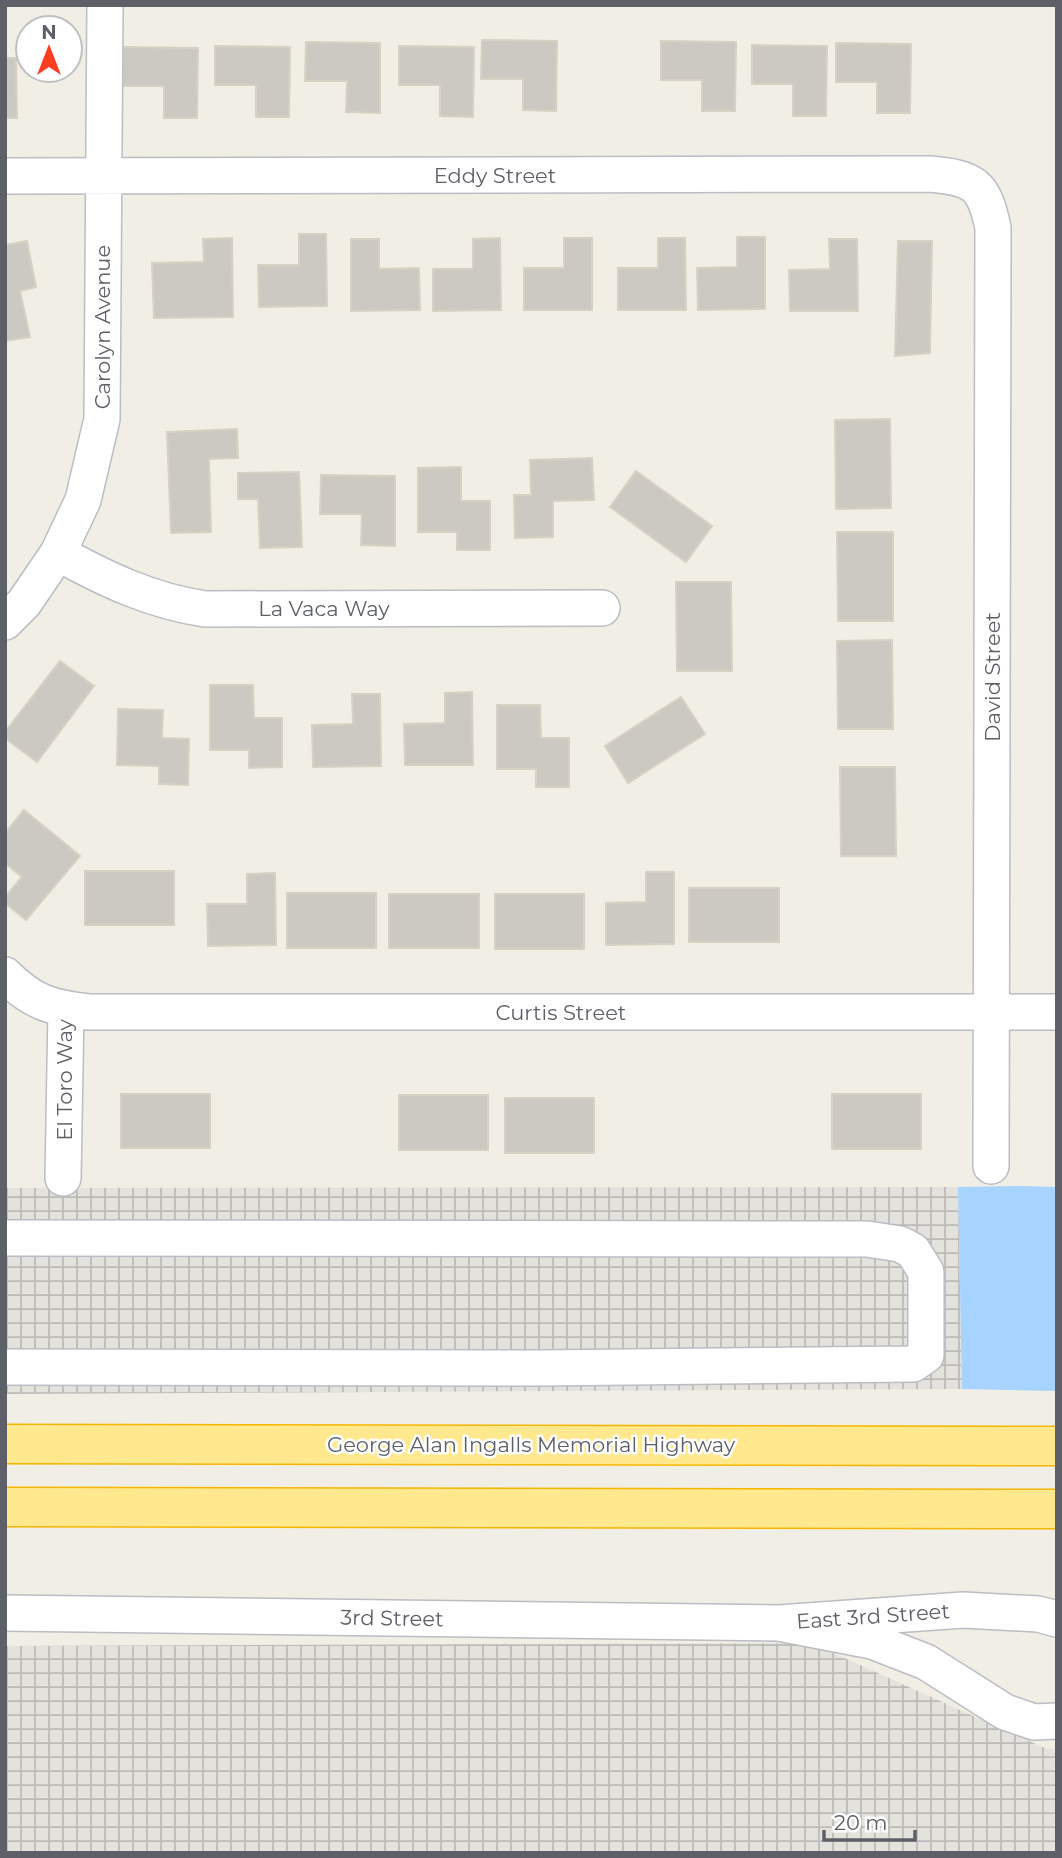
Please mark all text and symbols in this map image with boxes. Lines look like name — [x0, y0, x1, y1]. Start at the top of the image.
north arrow — [14, 14, 84, 84]
text: N — [41, 21, 57, 44]
street label: Eddy Street — [434, 163, 556, 188]
street label: Carolyn Avenue — [90, 245, 115, 409]
street label: La Vaca Way — [258, 596, 390, 621]
street label: David Street — [980, 612, 1005, 742]
street label: Curtis Street — [496, 1000, 626, 1025]
street label: El Toro Way — [52, 1019, 77, 1141]
street label: George Alan Ingalls Memorial Highway — [327, 1432, 736, 1457]
street label: East 3rd Street — [795, 1598, 951, 1634]
street label: 3rd Street — [340, 1605, 444, 1631]
scale bar — [824, 1798, 915, 1842]
text: 20 m — [834, 1810, 888, 1835]

